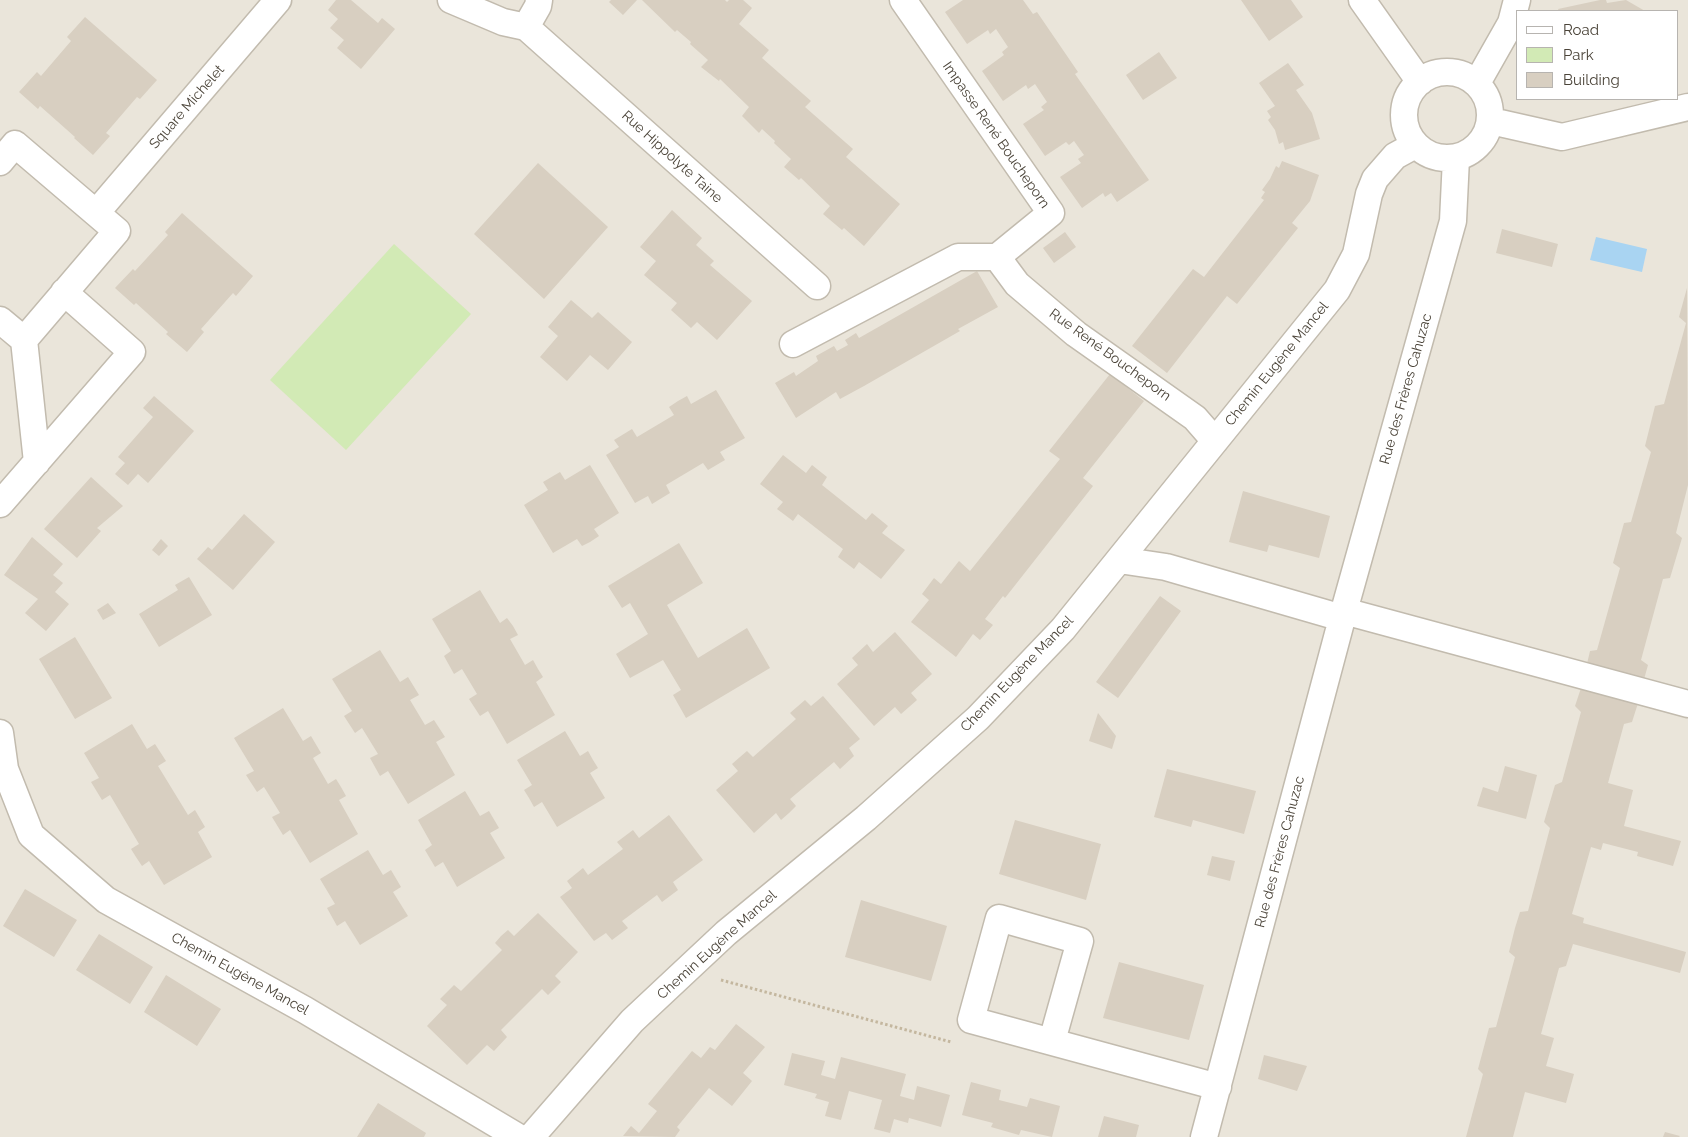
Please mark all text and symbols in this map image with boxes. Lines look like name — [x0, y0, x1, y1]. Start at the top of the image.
legend — [1516, 10, 1678, 100]
text: Road — [1563, 21, 1599, 39]
text: Park — [1563, 46, 1594, 64]
street label: Impasse René Boucheporn — [939, 58, 1053, 212]
street label: Square Michelet — [146, 62, 228, 152]
text: Building — [1563, 71, 1620, 89]
street label: Rue Hippolyte Taine — [618, 107, 726, 207]
street label: Chemin Eugène Mancel — [1222, 299, 1332, 429]
street label: Rue René Boucheporn — [1046, 305, 1174, 405]
street label: Rue des Frères Cahuzac — [1376, 312, 1436, 466]
street label: Chemin Eugène Mancel — [957, 612, 1077, 736]
street label: Rue des Frères Cahuzac — [1252, 774, 1308, 930]
street label: Chemin Eugène Mancel — [654, 887, 780, 1003]
street label: Chemin Eugène Mancel — [168, 929, 312, 1019]

